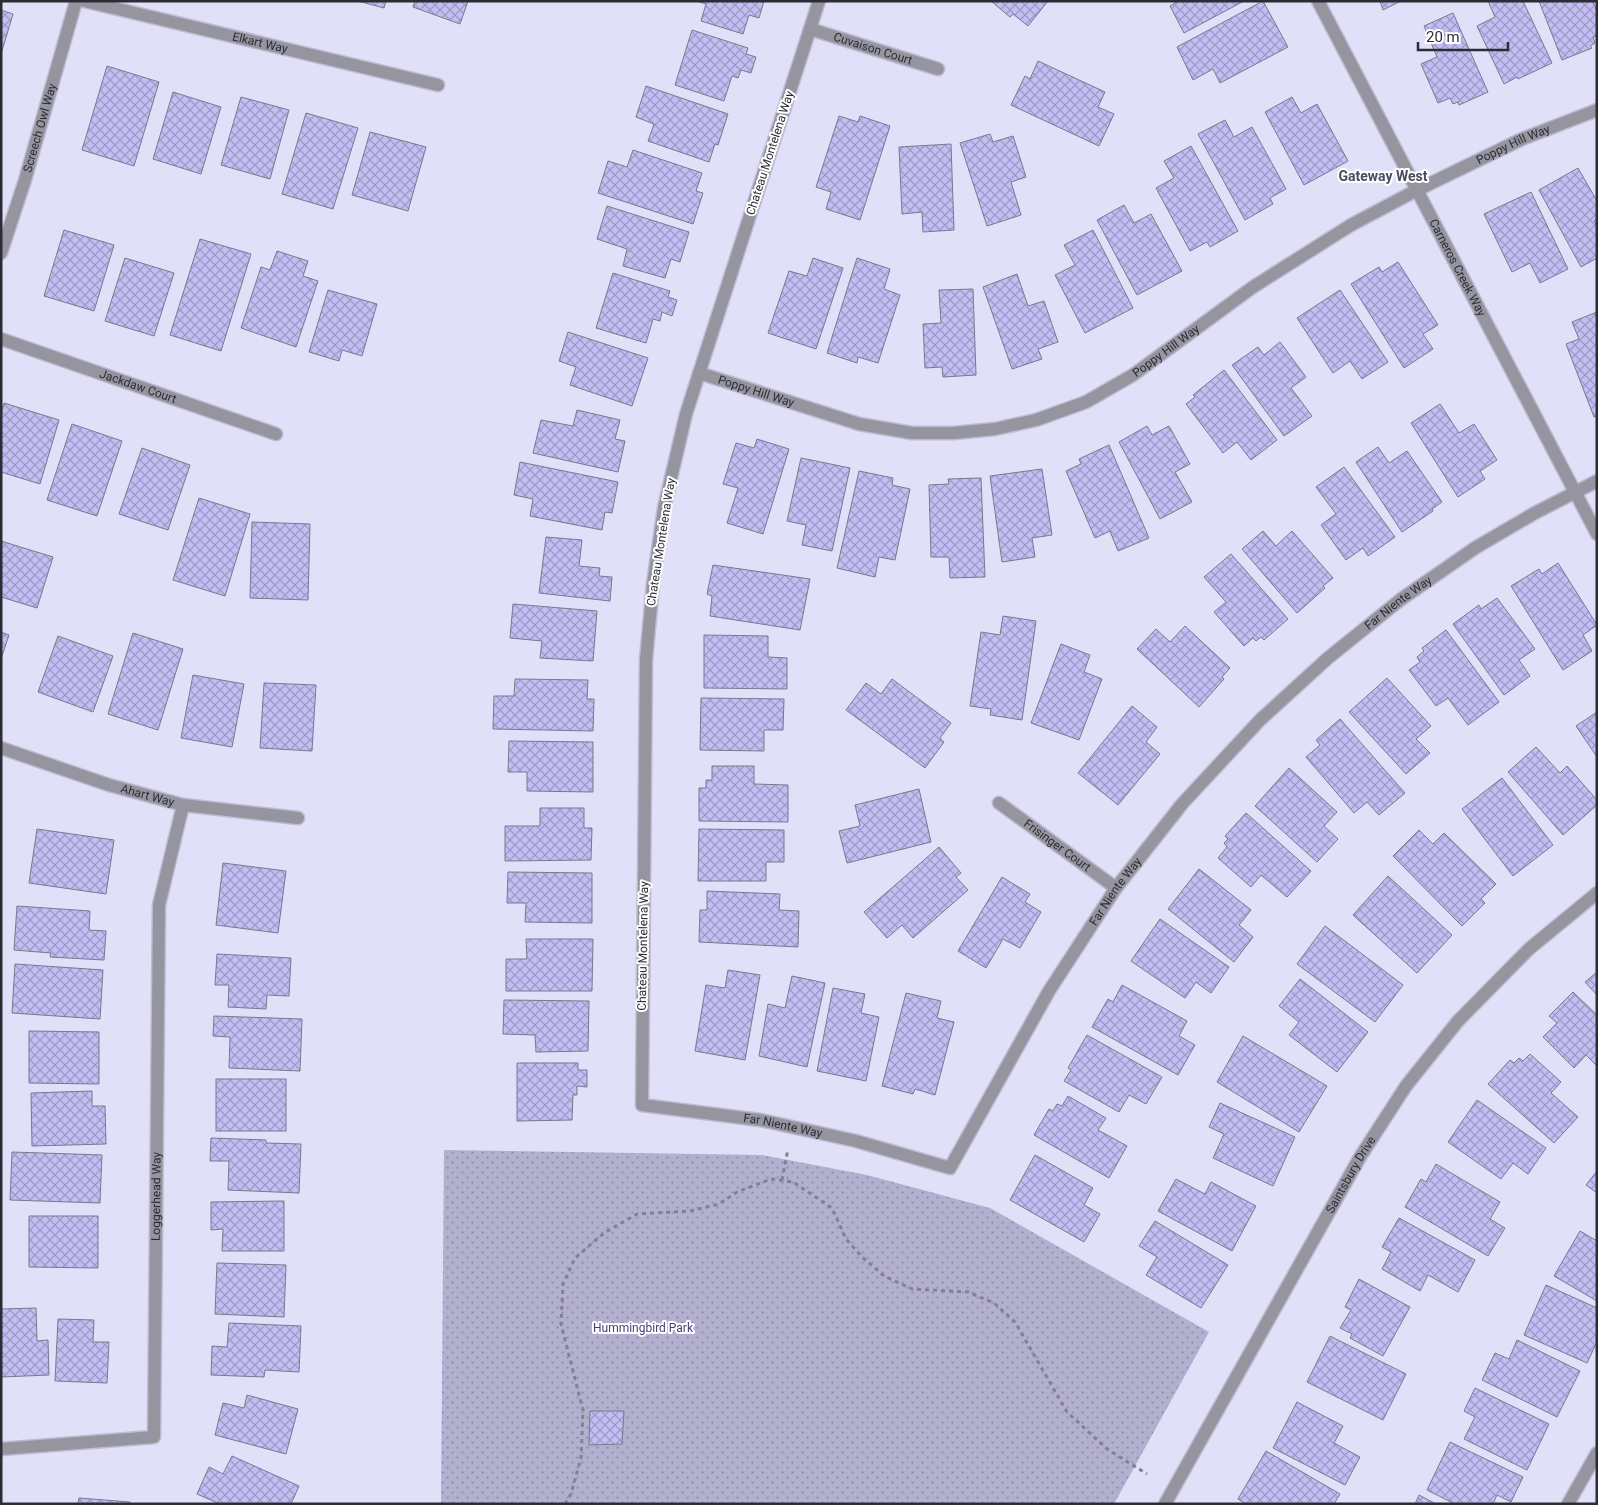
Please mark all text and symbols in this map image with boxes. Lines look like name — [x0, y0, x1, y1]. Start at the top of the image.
scale bar — [1418, 20, 1508, 52]
text: 20 m — [1426, 28, 1460, 46]
street label: Elkart Way — [231, 29, 289, 56]
street label: Cuvaison Court — [832, 30, 914, 68]
street label: Screech Owl Way — [21, 82, 59, 174]
street label: Chateau Montelena Way — [743, 89, 797, 217]
street label: Poppy Hill Way — [1474, 122, 1552, 167]
district label: Gateway West — [1338, 168, 1428, 184]
street label: Carneros Creek Way — [1426, 217, 1489, 319]
street label: Poppy Hill Way — [1130, 322, 1202, 380]
street label: Jackdaw Court — [98, 367, 178, 406]
street label: Poppy Hill Way — [716, 373, 796, 410]
street label: Chateau Montelena Way — [644, 477, 678, 607]
street label: Far Niente Way — [1362, 573, 1435, 633]
street label: Ahart Way — [119, 781, 176, 809]
street label: Frisinger Court — [1021, 816, 1093, 874]
street label: Far Niente Way — [1086, 854, 1145, 928]
street label: Chateau Montelena Way — [635, 881, 651, 1011]
street label: Far Niente Way — [743, 1111, 824, 1141]
street label: Saintsbury Drive — [1323, 1134, 1379, 1216]
street label: Loggerhead Way — [149, 1152, 164, 1241]
park label: Hummingbird Park — [593, 1321, 694, 1335]

